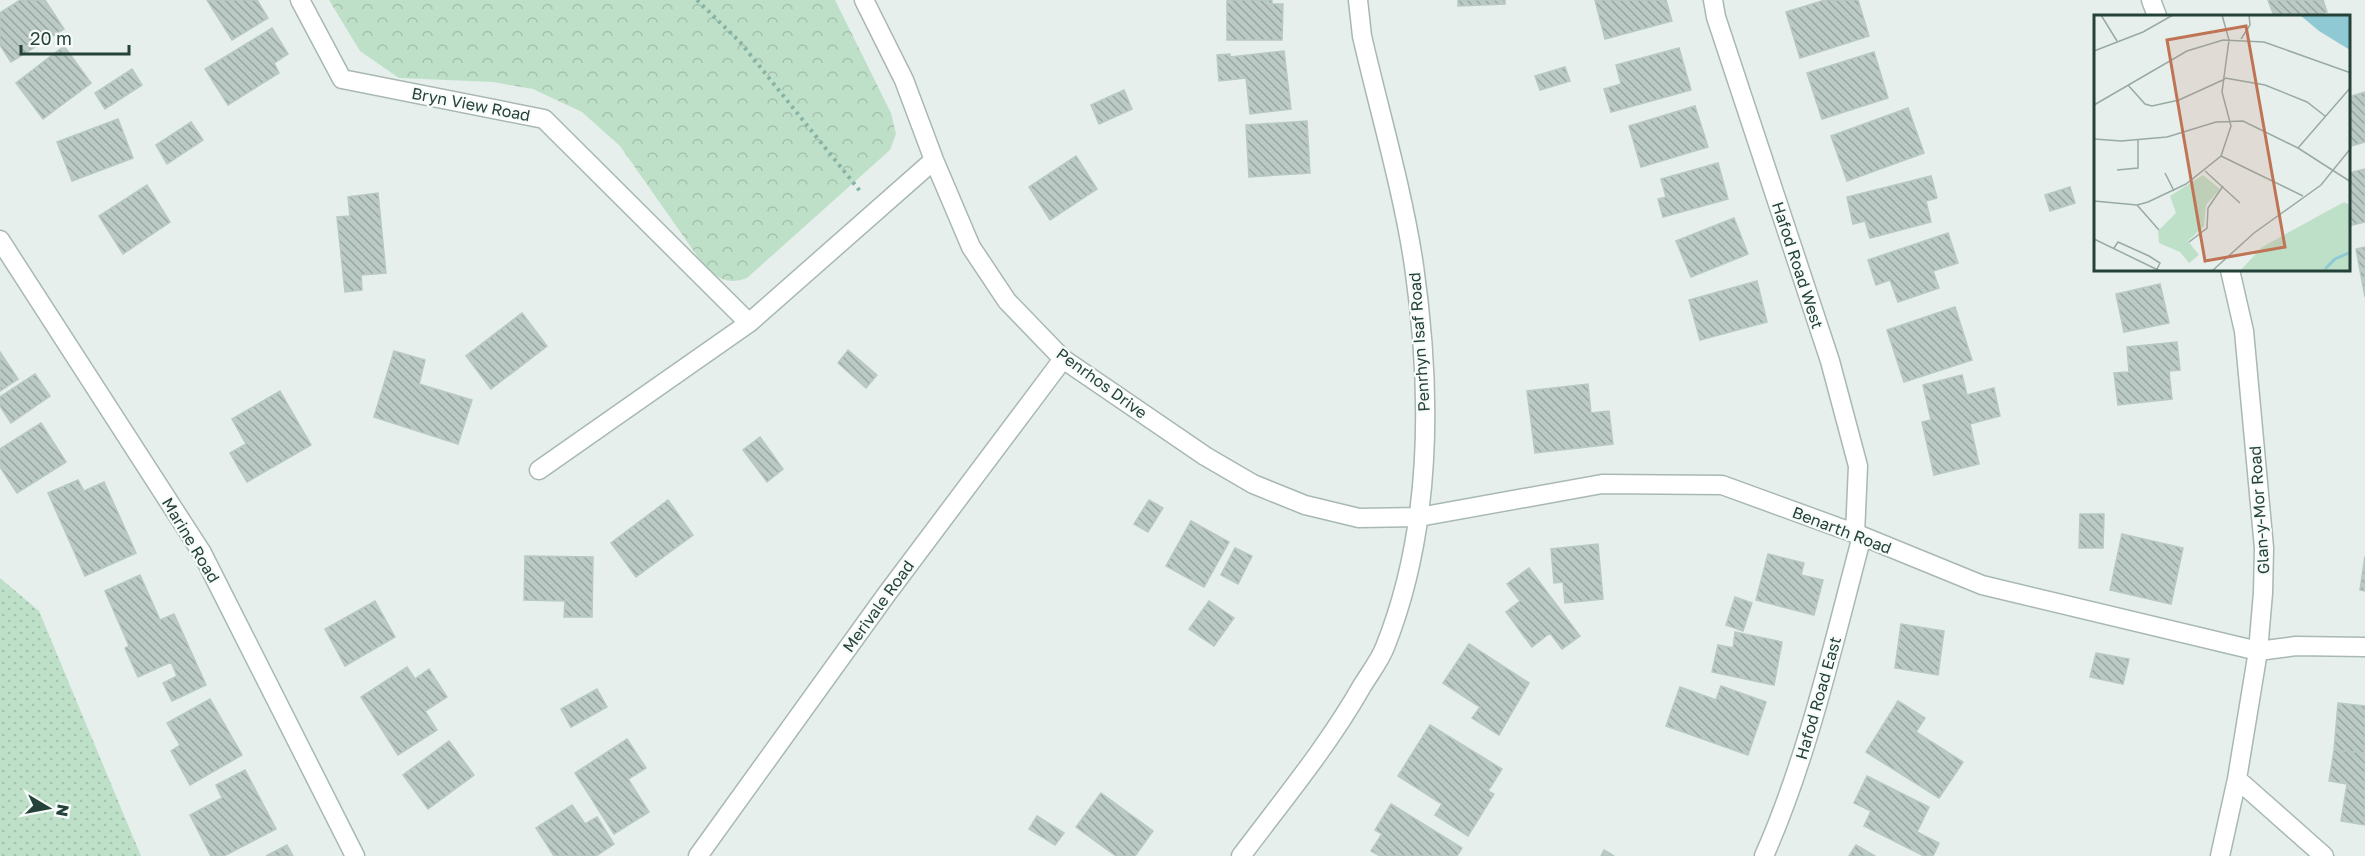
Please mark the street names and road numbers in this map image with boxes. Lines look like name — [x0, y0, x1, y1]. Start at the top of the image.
street label: Bryn View Road — [410, 83, 532, 125]
street label: Hafod Road West — [1768, 199, 1828, 331]
street label: Penrhyn Isaf Road — [1404, 272, 1434, 412]
street label: Penrhos Drive — [1053, 343, 1151, 423]
street label: Glan-y-Mor Road — [2245, 445, 2273, 575]
street label: Marine Road — [158, 494, 224, 586]
street label: Benarth Road — [1789, 502, 1895, 558]
street label: Merivale Road — [838, 556, 918, 656]
street label: Hafod Road East — [1791, 634, 1845, 762]

